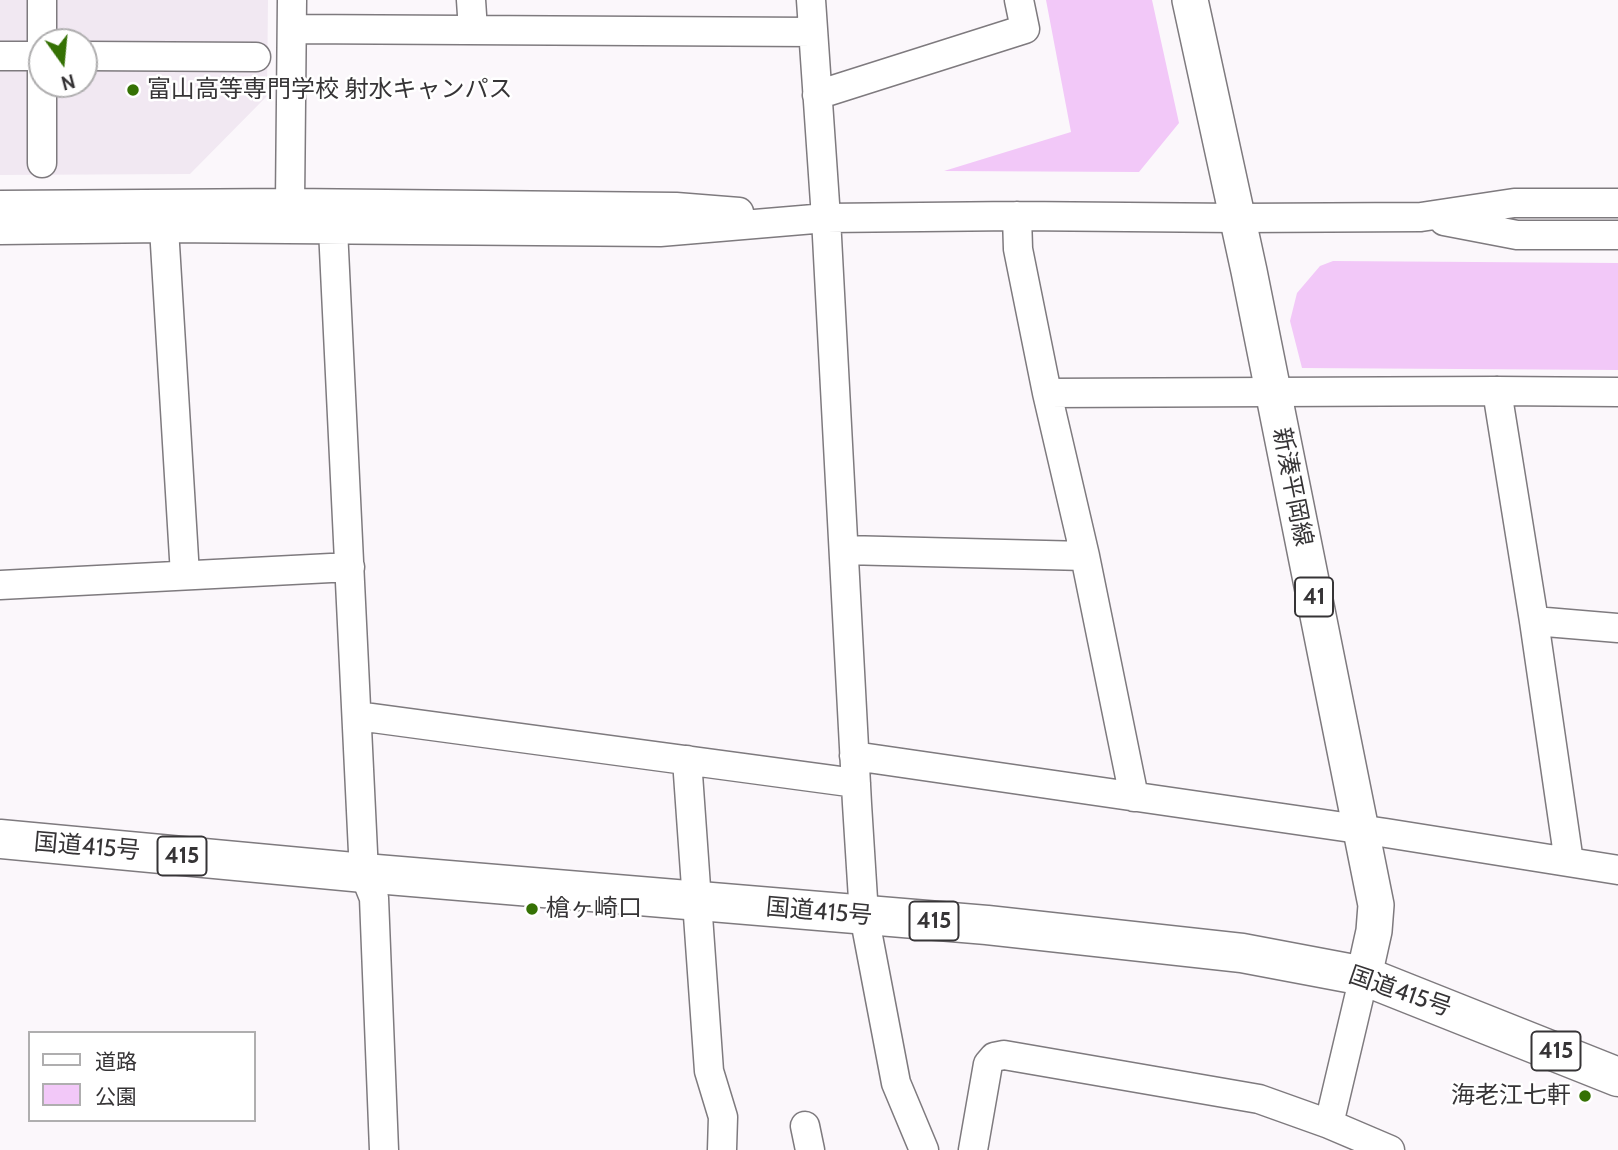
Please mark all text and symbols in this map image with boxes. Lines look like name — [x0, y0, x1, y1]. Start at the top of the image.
north arrow — [28, 28, 98, 98]
text: N — [59, 69, 78, 95]
place label: 富山高等専門学校 射水キャンパス — [147, 76, 512, 104]
marker: 富山高等専門学校 射水キャンパス — [125, 82, 141, 98]
street label: 新湊平岡線 — [1266, 425, 1318, 549]
road number: 41 — [1295, 578, 1333, 617]
street label: 国道415号 — [33, 828, 141, 866]
road number: 415 — [158, 836, 206, 876]
street label: 国道415号 — [765, 893, 873, 931]
place label: 槍ヶ崎口 — [546, 895, 642, 923]
marker: 槍ヶ崎口 — [524, 901, 540, 917]
road number: 415 — [909, 902, 958, 940]
street label: 国道415号 — [1345, 961, 1455, 1023]
legend — [28, 1031, 256, 1122]
road number: 415 — [1532, 1032, 1580, 1070]
text: 道路 — [95, 1049, 137, 1074]
place label: 海老江七軒 — [1451, 1082, 1571, 1110]
text: 公園 — [95, 1084, 137, 1109]
marker: 海老江七軒 — [1577, 1088, 1593, 1104]

